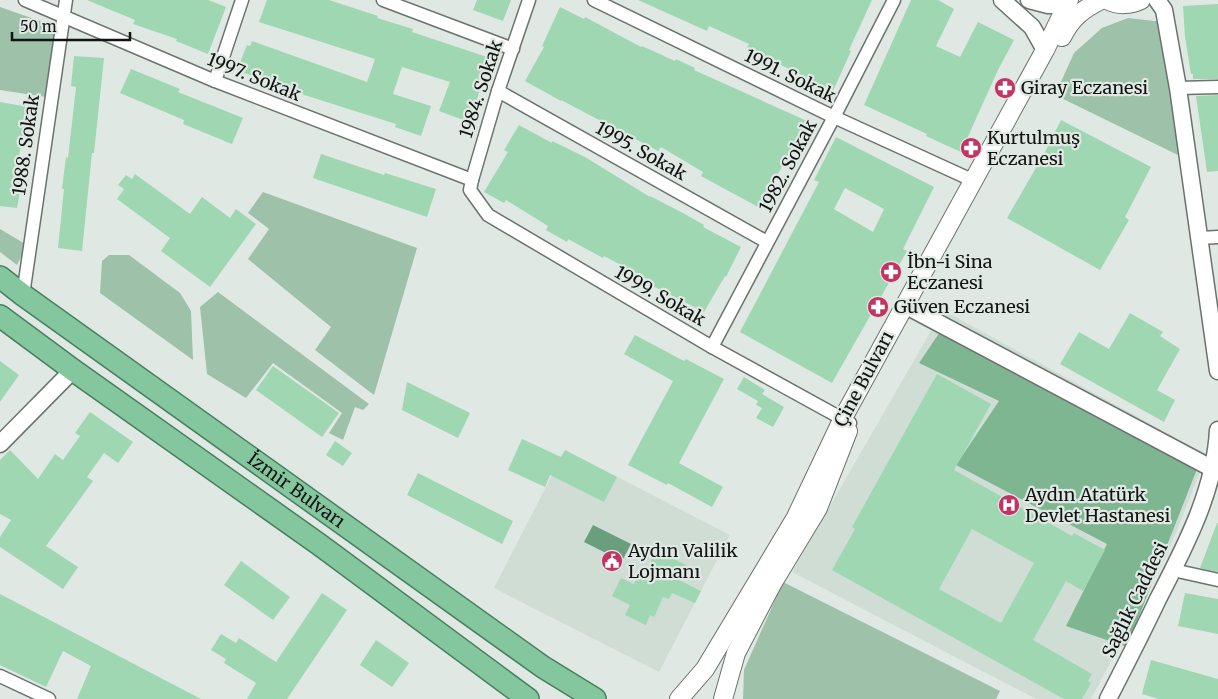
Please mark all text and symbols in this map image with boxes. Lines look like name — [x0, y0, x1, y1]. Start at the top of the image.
scale bar — [12, 10, 130, 42]
text: 50 m — [20, 17, 57, 36]
street label: 1984. Sokak — [454, 36, 507, 141]
street label: 1991. Sokak — [741, 44, 840, 108]
street label: 1997. Sokak — [204, 47, 305, 106]
pharmacy icon: Giray Eczanesi — [993, 76, 1017, 100]
place label: Giray Eczanesi — [1021, 76, 1148, 99]
street label: 1988. Sokak — [7, 92, 44, 197]
street label: 1982. Sokak — [754, 115, 822, 216]
street label: 1995. Sokak — [592, 116, 691, 185]
place label: Kurtulmuş Eczanesi — [987, 126, 1080, 170]
pharmacy icon: Kurtulmuş Eczanesi — [959, 136, 983, 160]
place label: İbn-i Sina Eczanesi — [907, 250, 993, 294]
street label: 1999. Sokak — [611, 260, 710, 331]
pharmacy icon: İbn-i Sina Eczanesi — [879, 260, 903, 284]
pharmacy icon: Güven Eczanesi — [866, 295, 890, 319]
place label: Güven Eczanesi — [894, 295, 1030, 318]
street label: Çine Bulvarı — [829, 327, 899, 431]
street label: İzmir Bulvarı — [243, 447, 350, 533]
place label: Aydın Atatürk Devlet Hastanesi — [1024, 483, 1170, 527]
hospital icon: Aydın Atatürk Devlet Hastanesi — [997, 493, 1021, 517]
street label: Sağlık Caddesi — [1097, 538, 1173, 661]
place label: Aydın Valilik Lojmanı — [627, 539, 738, 583]
public building icon: Aydın Valilik Lojmanı — [600, 549, 624, 573]

